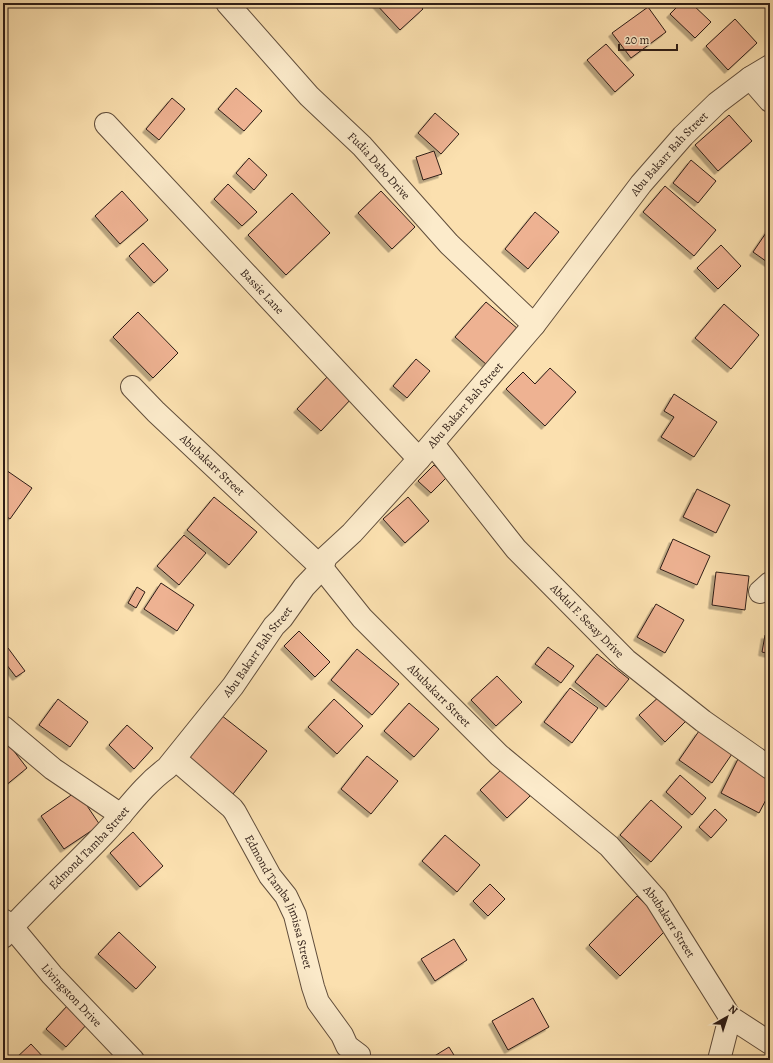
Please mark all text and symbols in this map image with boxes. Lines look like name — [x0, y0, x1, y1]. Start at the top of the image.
scale bar — [619, 26, 677, 52]
text: 20 m — [625, 32, 649, 48]
street label: Abu Bakarr Bah Street — [626, 108, 712, 200]
street label: Fudia Dabo Drive — [344, 129, 414, 203]
street label: Bassie Lane — [237, 265, 288, 318]
street label: Abu Bakarr Bah Street — [423, 359, 507, 452]
street label: Abubakarr Street — [176, 430, 248, 499]
street label: Abdul F. Sesay Drive — [546, 580, 628, 661]
street label: Abu Bakarr Bah Street — [218, 603, 296, 701]
street label: Abubakarr Street — [404, 660, 475, 731]
street label: Edmond Tamba Street — [45, 803, 133, 893]
street label: Edmond Tamba Jimissa Street — [241, 832, 316, 971]
street label: Abubakarr Street — [639, 881, 699, 961]
street label: Livingston Drive — [38, 960, 105, 1030]
north arrow — [707, 997, 747, 1037]
text: N — [725, 1001, 741, 1018]

